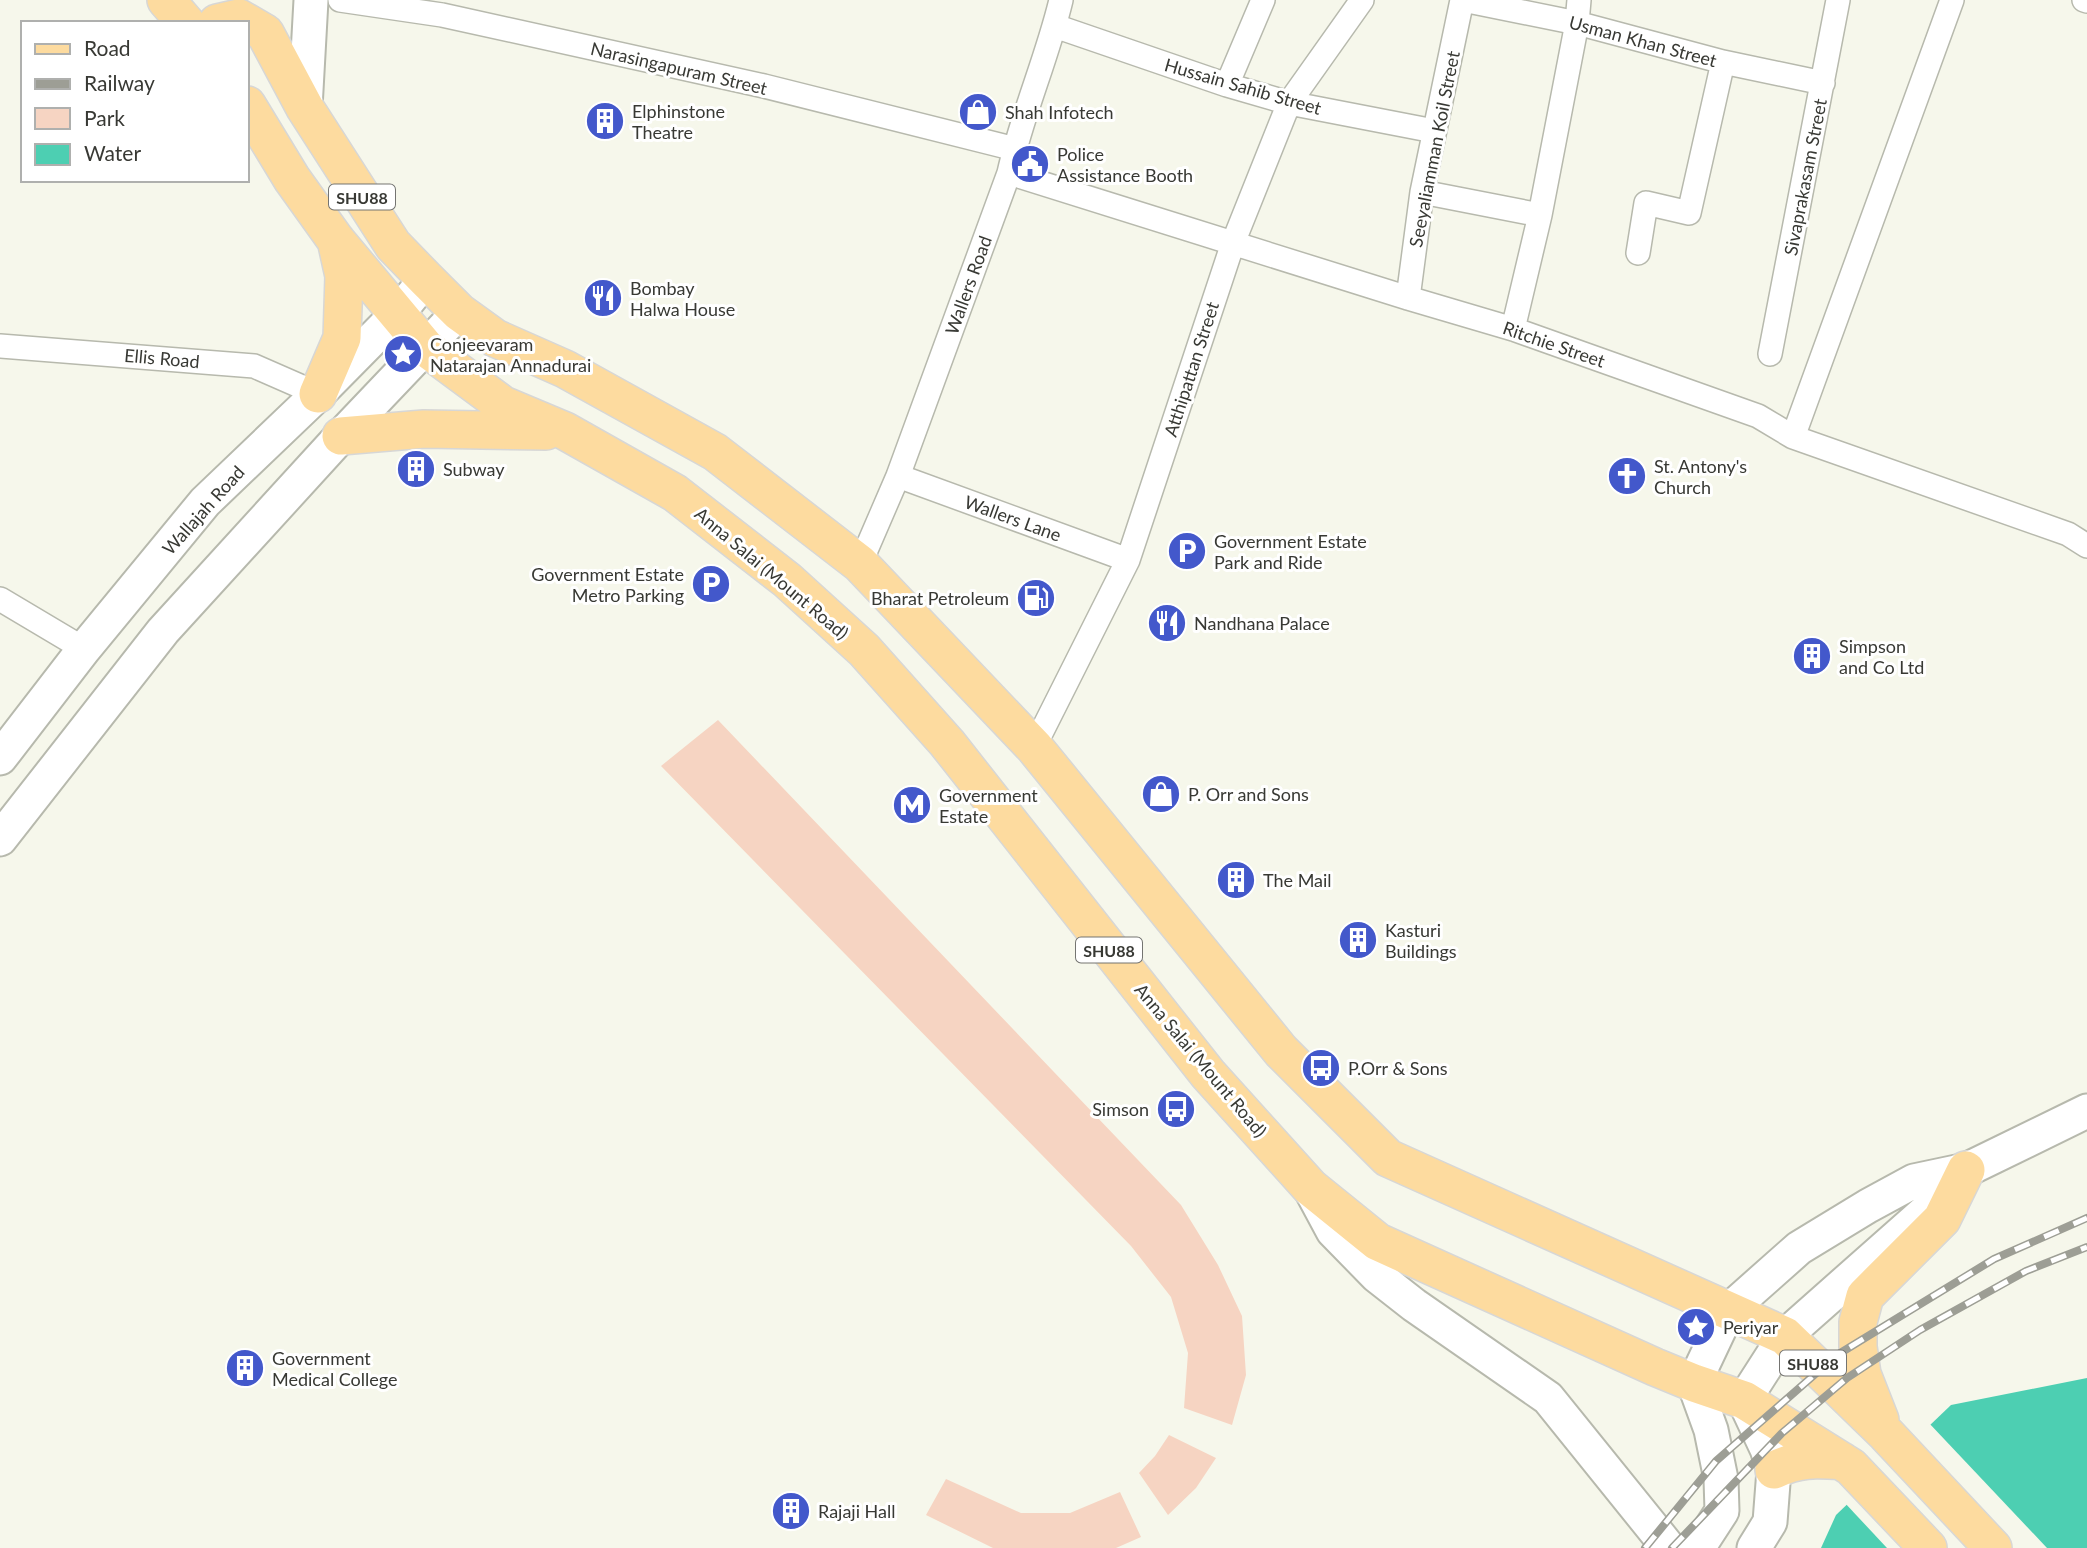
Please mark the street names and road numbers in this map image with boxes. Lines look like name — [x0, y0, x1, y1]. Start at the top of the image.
street label: Usman Khan Street — [1567, 11, 1720, 71]
street label: Narasingapuram Street — [589, 37, 770, 99]
street label: Seeyaliamman Koil Street — [1404, 49, 1464, 249]
street label: Hussain Sahib Street — [1162, 53, 1324, 119]
street label: Sivaprakasam Street — [1779, 96, 1831, 257]
road number: SHU88 — [329, 184, 395, 210]
street label: Wallers Road — [940, 233, 996, 337]
street label: Atthipattan Street — [1159, 298, 1223, 439]
street label: Ritchie Street — [1500, 316, 1608, 372]
street label: Ellis Road — [123, 344, 201, 372]
street label: Wallajah Road — [157, 461, 249, 559]
street label: Wallers Lane — [962, 490, 1064, 546]
street label: Anna Salai (Mount Road) — [691, 502, 853, 644]
road number: SHU88 — [1076, 938, 1142, 962]
street label: Anna Salai (Mount Road) — [1130, 979, 1272, 1141]
road number: SHU88 — [1780, 1350, 1846, 1376]

